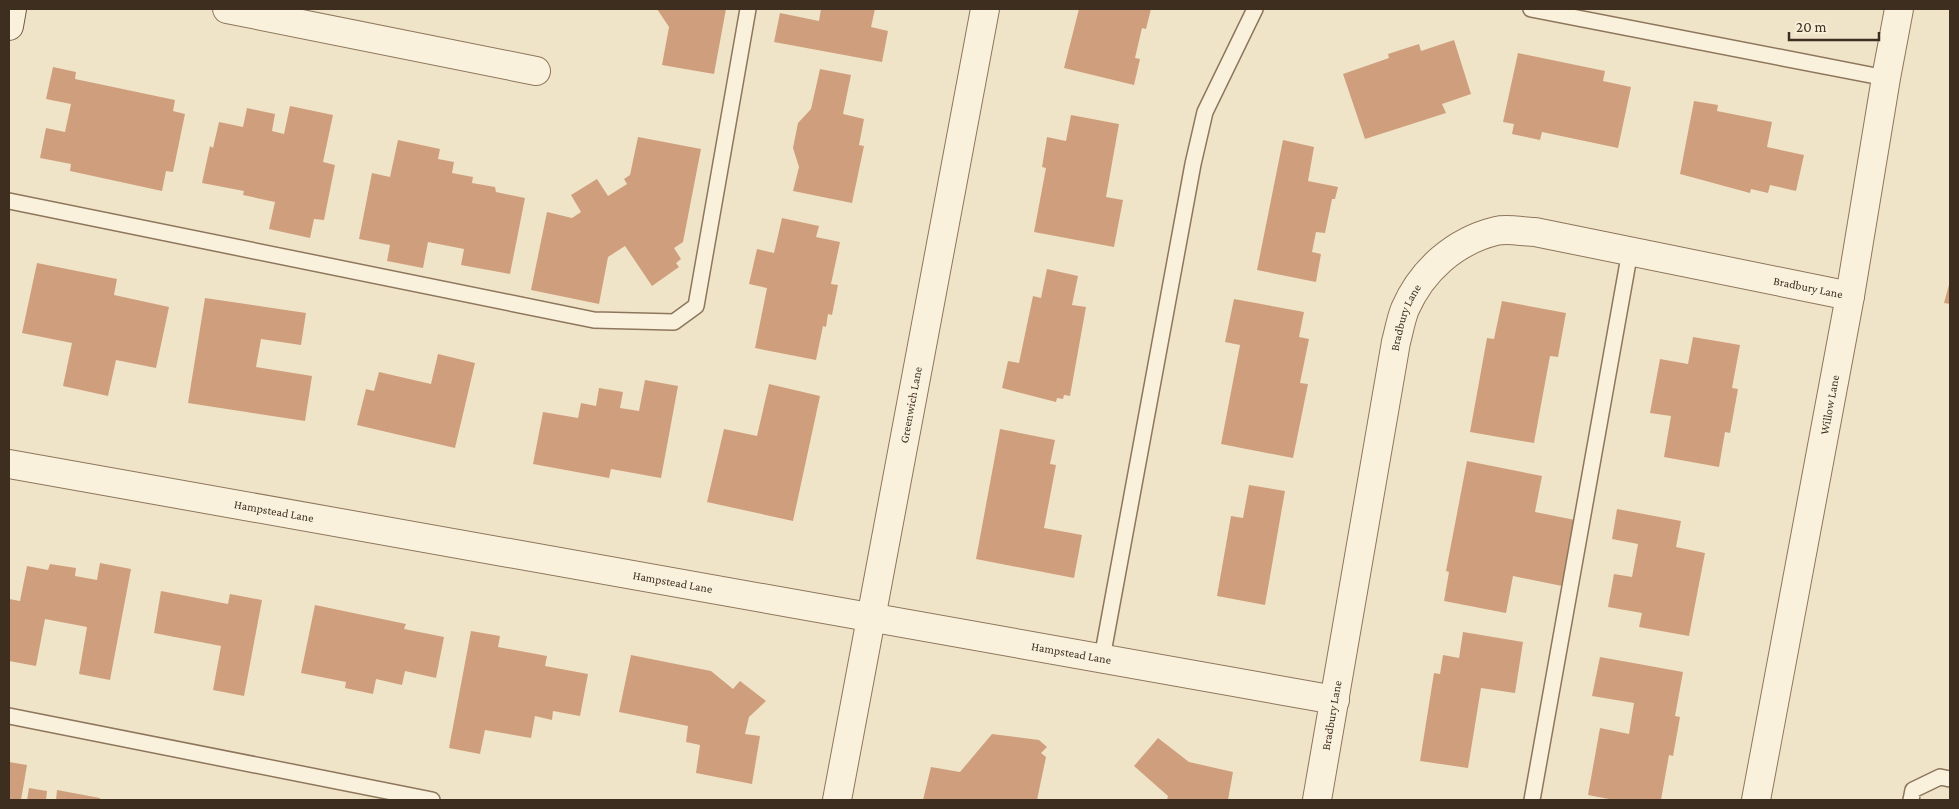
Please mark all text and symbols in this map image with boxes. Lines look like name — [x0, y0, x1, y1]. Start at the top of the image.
scale bar — [1789, 10, 1879, 42]
text: 20 m — [1796, 19, 1827, 35]
street label: Bradbury Lane — [1772, 274, 1844, 301]
street label: Bradbury Lane — [1388, 281, 1424, 352]
street label: Greenwich Lane — [897, 365, 925, 444]
street label: Willow Lane — [1817, 374, 1842, 436]
street label: Hampstead Lane — [233, 497, 315, 525]
street label: Hampstead Lane — [632, 568, 714, 596]
street label: Hampstead Lane — [1030, 639, 1112, 667]
street label: Bradbury Lane — [1319, 679, 1345, 751]

